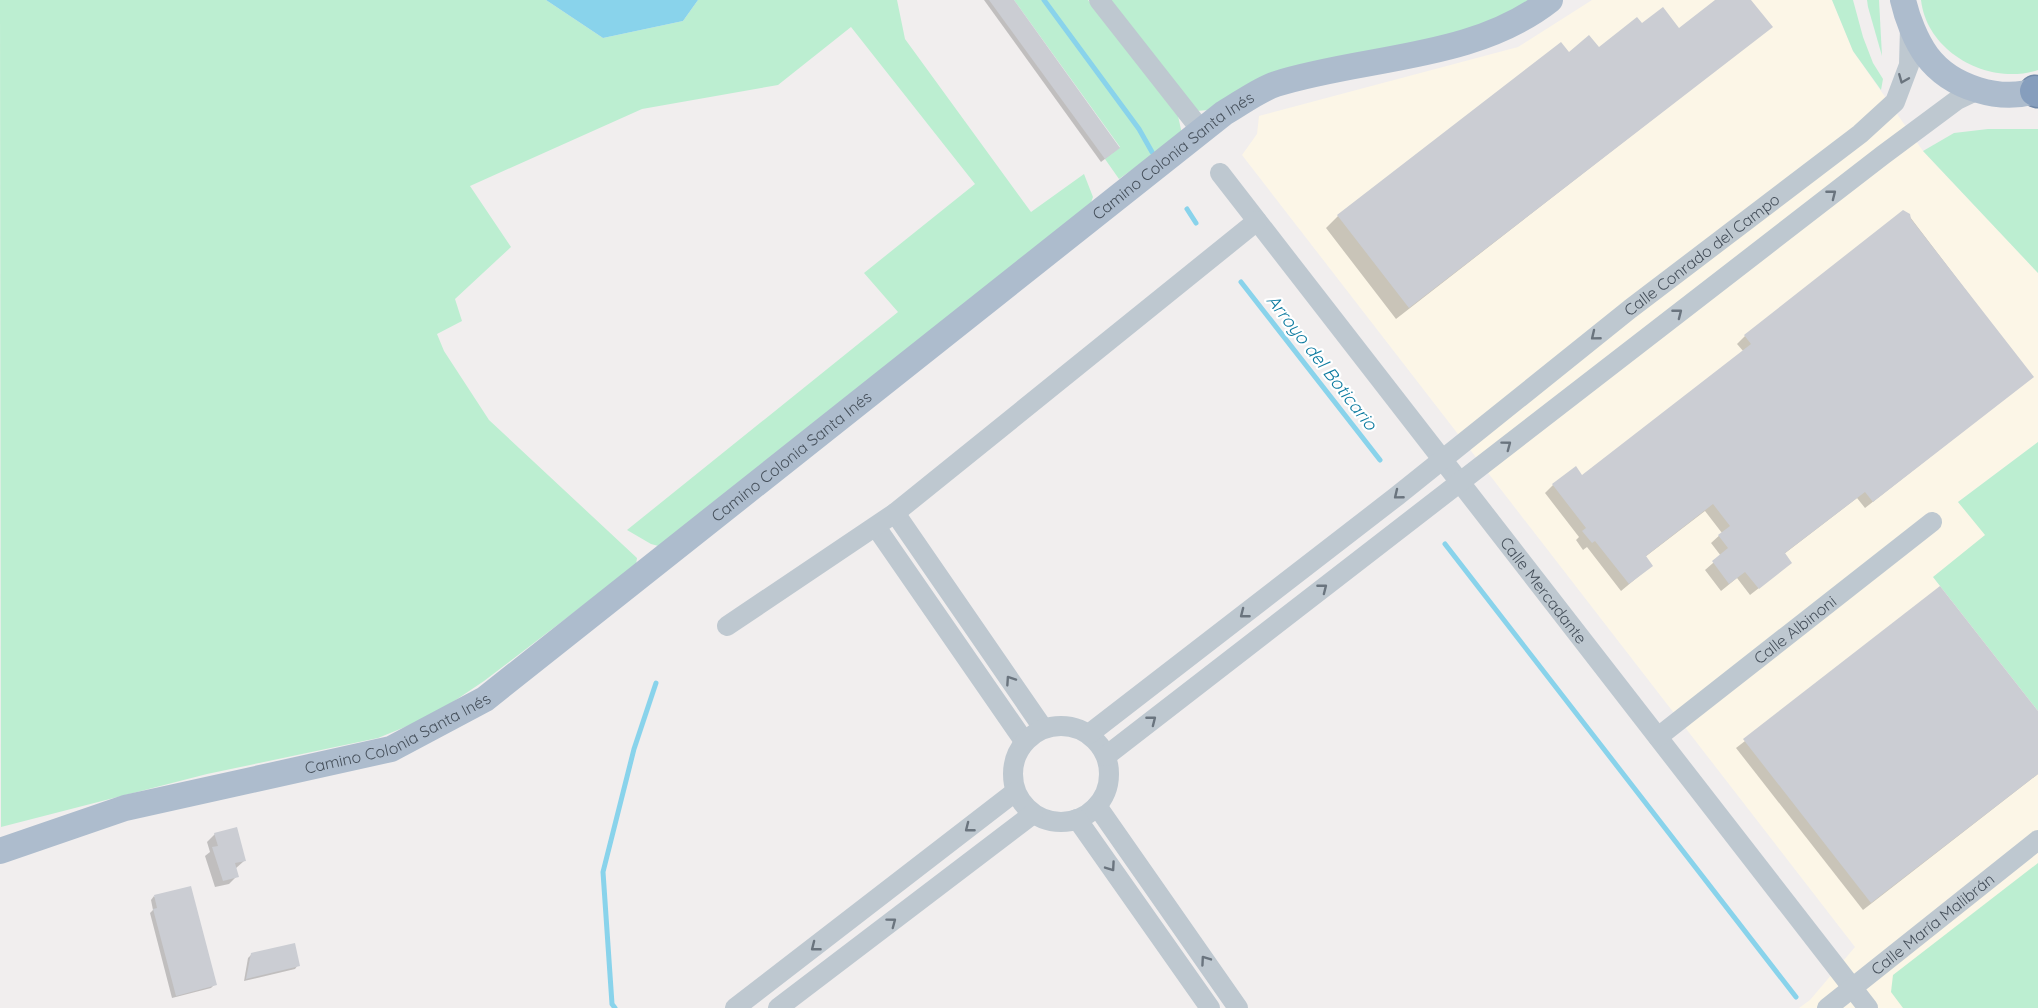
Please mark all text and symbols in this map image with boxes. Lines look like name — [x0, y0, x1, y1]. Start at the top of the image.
one-way arrow — [1898, 73, 1910, 84]
street label: Camino Colonia Santa Inés — [1088, 87, 1257, 224]
street label: Calle Conrado del Campo — [1620, 189, 1783, 320]
one-way arrow — [1825, 191, 1836, 202]
water label: Arroyo del Boticario — [1262, 289, 1383, 436]
one-way arrow — [1671, 310, 1682, 321]
one-way arrow — [1591, 329, 1602, 340]
street label: Camino Colonia Santa Inés — [707, 387, 875, 526]
one-way arrow — [1500, 442, 1511, 453]
one-way arrow — [1394, 488, 1405, 499]
street label: Calle Mercadante — [1496, 533, 1591, 648]
one-way arrow — [1316, 584, 1327, 595]
street label: Calle Albinoni — [1750, 591, 1840, 668]
one-way arrow — [1239, 607, 1250, 618]
one-way arrow — [1006, 676, 1017, 687]
street label: Camino Colonia Santa Inés — [303, 688, 495, 778]
one-way arrow — [1146, 717, 1157, 728]
one-way arrow — [965, 820, 976, 831]
one-way arrow — [1104, 860, 1115, 871]
street label: Calle María Malibrán — [1867, 869, 1998, 979]
one-way arrow — [885, 918, 896, 929]
one-way arrow — [810, 940, 821, 951]
one-way arrow — [1201, 956, 1212, 967]

